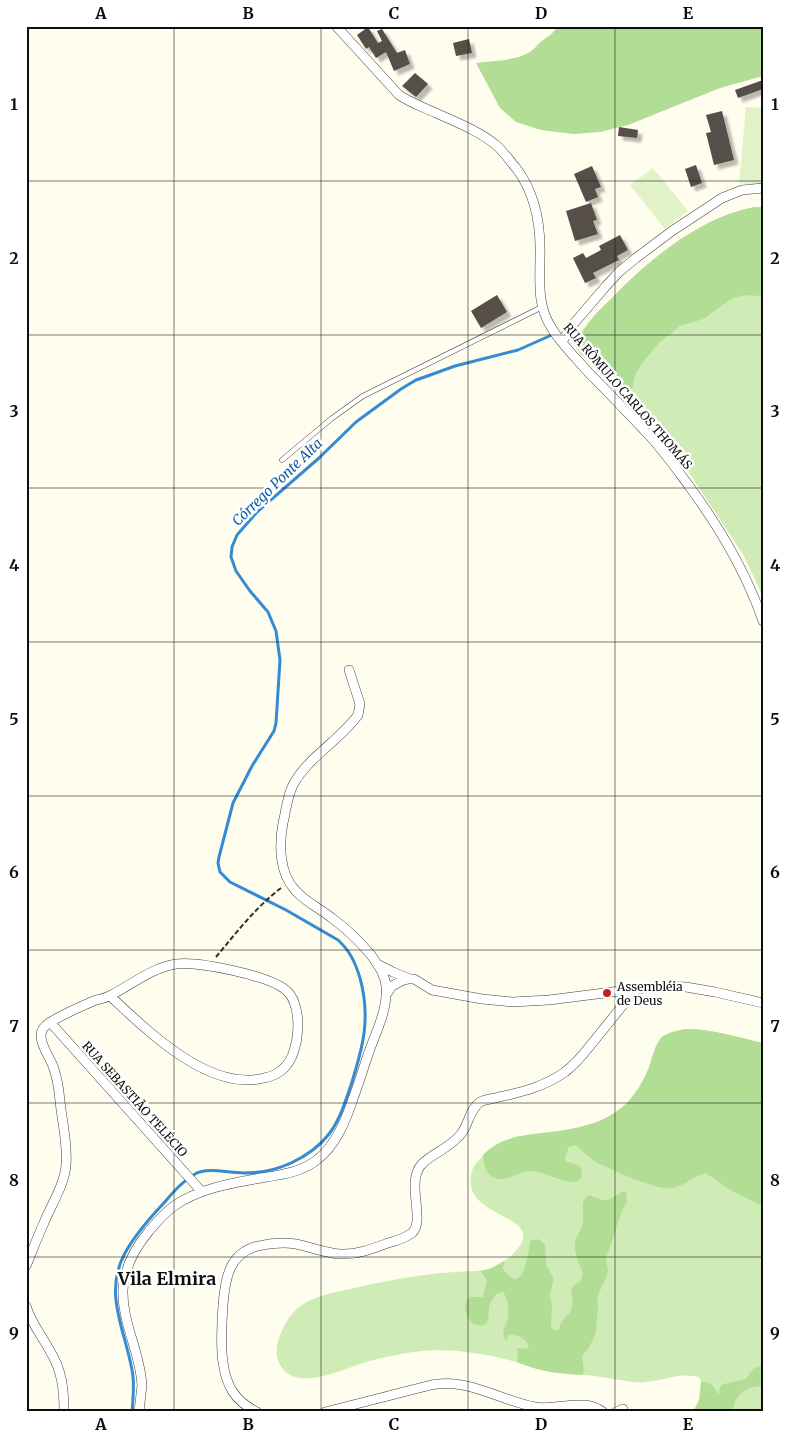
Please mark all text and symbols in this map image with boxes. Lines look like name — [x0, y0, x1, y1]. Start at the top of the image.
text: A — [94, 3, 107, 23]
text: B — [242, 3, 254, 23]
text: C — [389, 3, 399, 23]
text: D — [535, 3, 547, 23]
text: E — [683, 3, 694, 23]
text: 1 — [10, 94, 18, 114]
text: 1 — [771, 94, 779, 114]
text: 2 — [9, 248, 19, 268]
text: 2 — [770, 248, 780, 268]
street label: RUA RÔMULO CARLOS THOMÁS — [560, 320, 696, 472]
text: 3 — [9, 401, 19, 421]
text: 3 — [770, 401, 780, 421]
water label: Córrego Ponte Alta — [228, 434, 326, 530]
text: 4 — [9, 555, 19, 575]
text: 4 — [770, 555, 780, 575]
text: 5 — [9, 709, 19, 729]
text: 5 — [770, 709, 780, 729]
text: 6 — [9, 862, 19, 882]
text: 6 — [770, 862, 780, 882]
place label: Assembléia de Deus — [616, 979, 683, 1008]
marker: Assembléia de Deus — [601, 987, 613, 999]
text: 7 — [9, 1016, 19, 1036]
text: 7 — [770, 1016, 780, 1036]
street label: RUA SEBASTIÃO TELÉCIO — [79, 1038, 191, 1160]
text: 8 — [9, 1170, 19, 1190]
text: 8 — [770, 1170, 780, 1190]
district label: Vila Elmira — [117, 1267, 216, 1290]
text: 9 — [9, 1323, 19, 1343]
text: 9 — [770, 1323, 780, 1343]
text: A — [94, 1414, 107, 1434]
text: B — [242, 1414, 254, 1434]
text: C — [389, 1414, 399, 1434]
text: D — [535, 1414, 547, 1434]
text: E — [683, 1414, 694, 1434]

